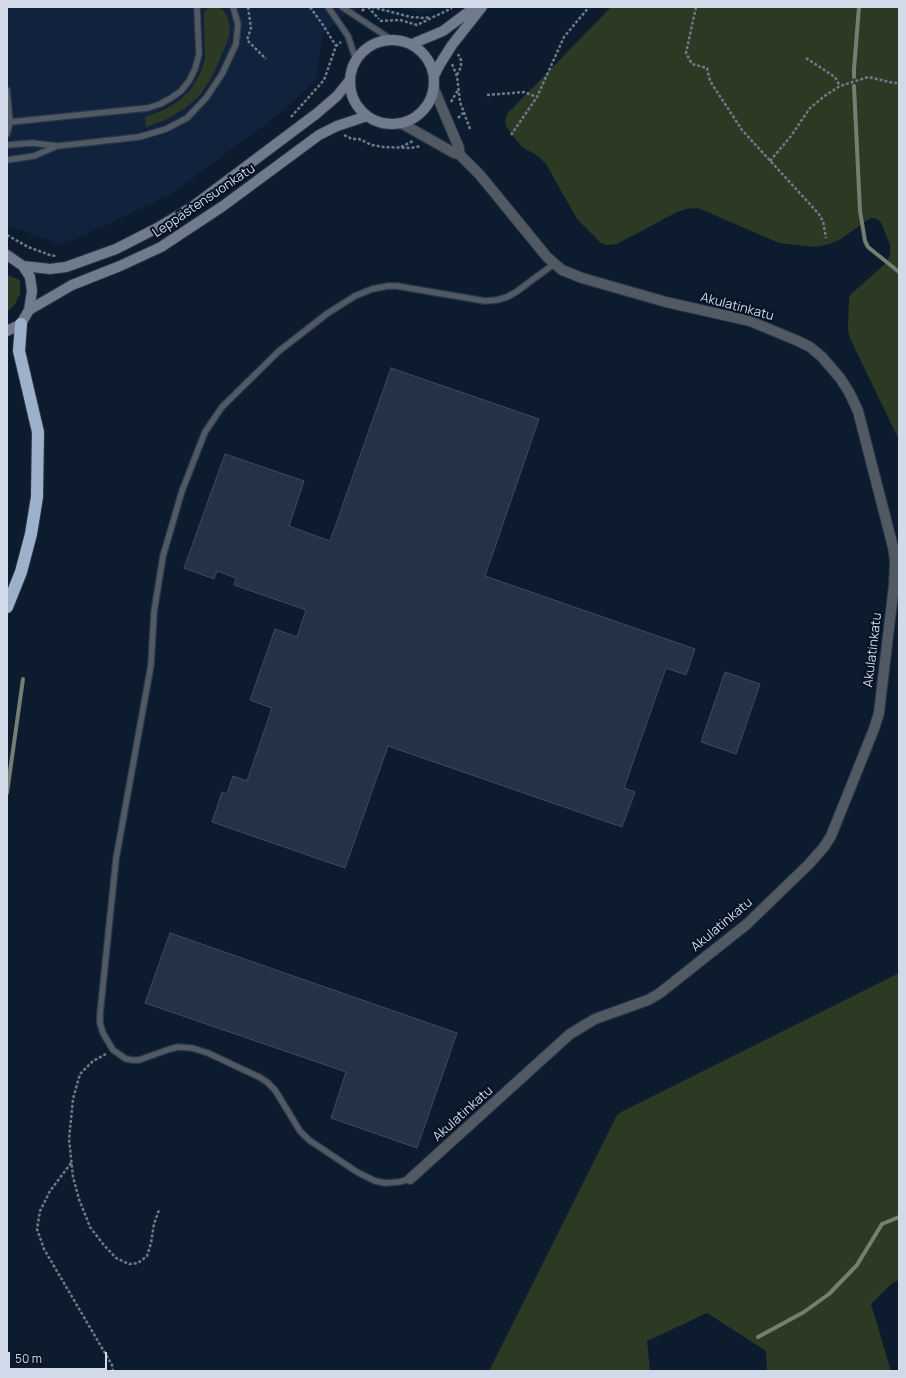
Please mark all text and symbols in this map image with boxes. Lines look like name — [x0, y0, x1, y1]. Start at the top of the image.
street label: Leppästensuonkatu — [150, 161, 258, 241]
street label: Akulatinkatu — [699, 290, 775, 324]
street label: Akulatinkatu — [861, 612, 885, 688]
street label: Akulatinkatu — [688, 895, 756, 955]
street label: Akulatinkatu — [430, 1083, 496, 1145]
scale bar — [10, 1344, 109, 1370]
text: 50 m — [15, 1350, 42, 1367]

